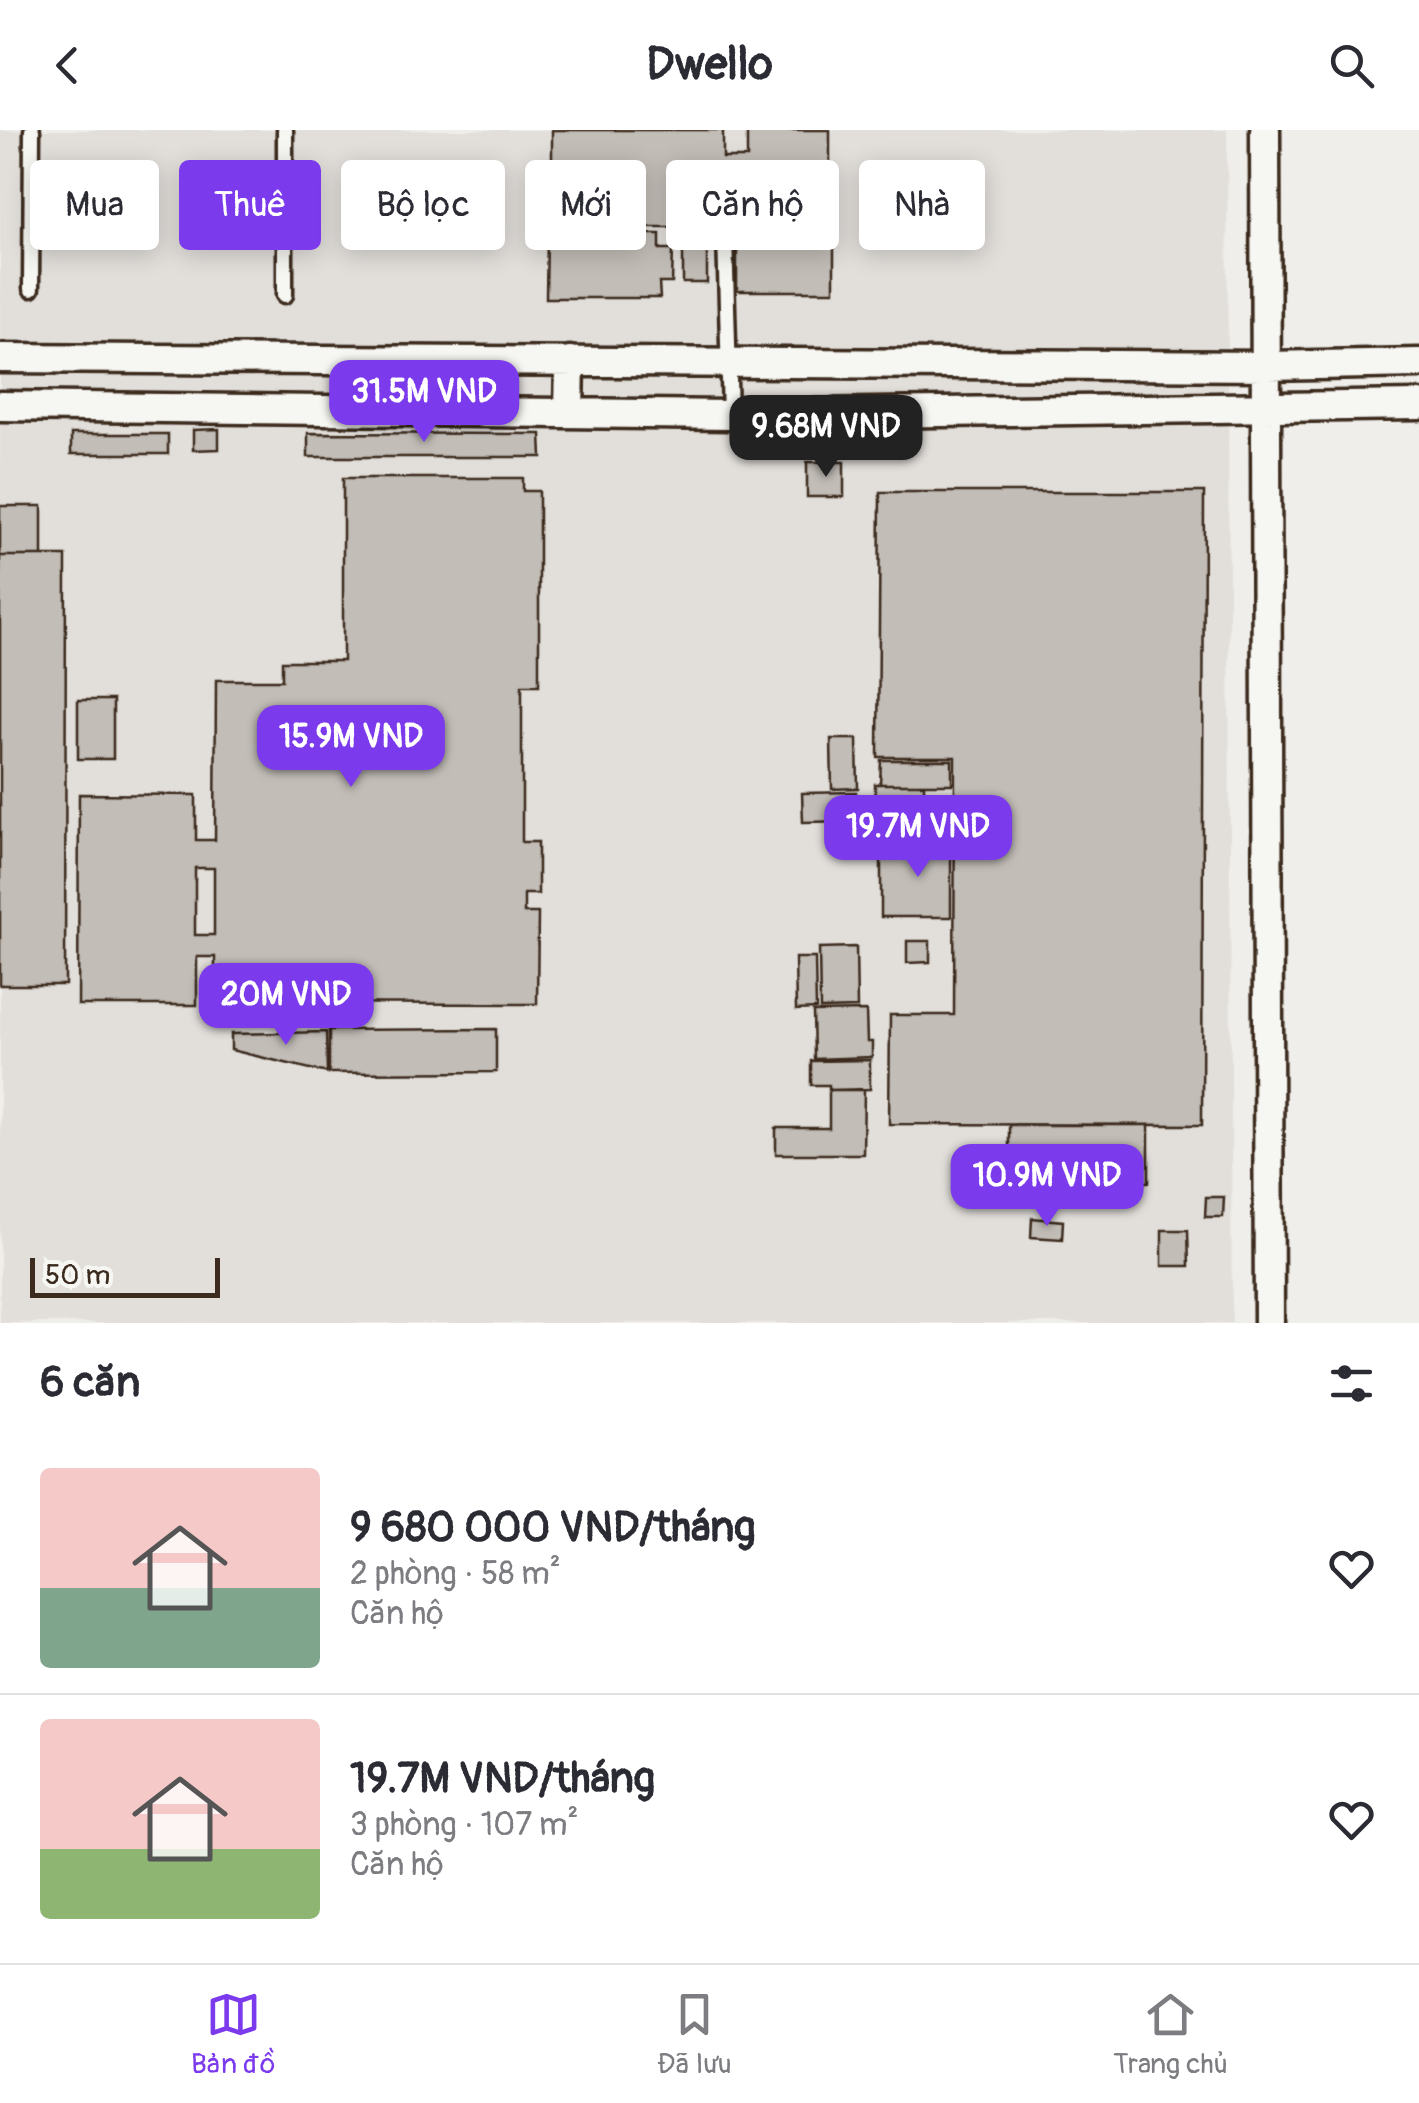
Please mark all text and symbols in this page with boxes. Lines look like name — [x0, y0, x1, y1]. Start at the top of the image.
text: Dwello — [646, 37, 773, 93]
icon: back — [40, 38, 95, 93]
icon: search — [1324, 38, 1379, 93]
chip: Mua — [30, 160, 159, 250]
chip: Thuê — [179, 160, 321, 250]
chip: Bộ lọc — [341, 160, 505, 250]
chip: Mới — [525, 160, 646, 250]
chip: Căn hộ — [666, 160, 839, 250]
chip: Nhà — [859, 160, 985, 250]
pin: 31.5M VND — [310, 360, 538, 445]
text: 31.5M VND — [351, 372, 497, 412]
pin: 9.68M VND — [712, 395, 940, 480]
text: 9.68M VND — [751, 407, 901, 447]
pin: 15.9M VND — [237, 705, 465, 790]
text: 15.9M VND — [279, 717, 423, 757]
pin: 19.7M VND — [804, 795, 1032, 880]
text: 19.7M VND — [846, 807, 990, 847]
pin: 20M VND — [194, 963, 378, 1048]
text: 20M VND — [221, 975, 351, 1015]
pin: 10.9M VND — [933, 1144, 1161, 1229]
text: 10.9M VND — [973, 1156, 1121, 1196]
scale bar — [30, 1253, 220, 1298]
text: 50 m — [45, 1258, 110, 1293]
icon: filters — [1324, 1356, 1379, 1411]
text: 6 căn — [40, 1357, 140, 1409]
text: 9 680 000 VND/tháng — [350, 1502, 755, 1554]
icon: home — [120, 1508, 240, 1628]
icon: heart — [1324, 1541, 1379, 1596]
text: 2 phòng · 58 m² — [350, 1554, 561, 1594]
text: Căn hộ — [350, 1594, 444, 1634]
text: 19.7M VND/tháng — [350, 1753, 655, 1805]
icon: home — [120, 1759, 240, 1879]
icon: heart — [1324, 1792, 1379, 1847]
text: 3 phòng · 107 m² — [350, 1805, 578, 1845]
text: Căn hộ — [350, 1845, 444, 1885]
tab: Bản đồ — [191, 1987, 275, 2082]
tab: Đã lưu — [657, 1987, 732, 2082]
tab: Trang chủ — [1113, 1987, 1228, 2082]

